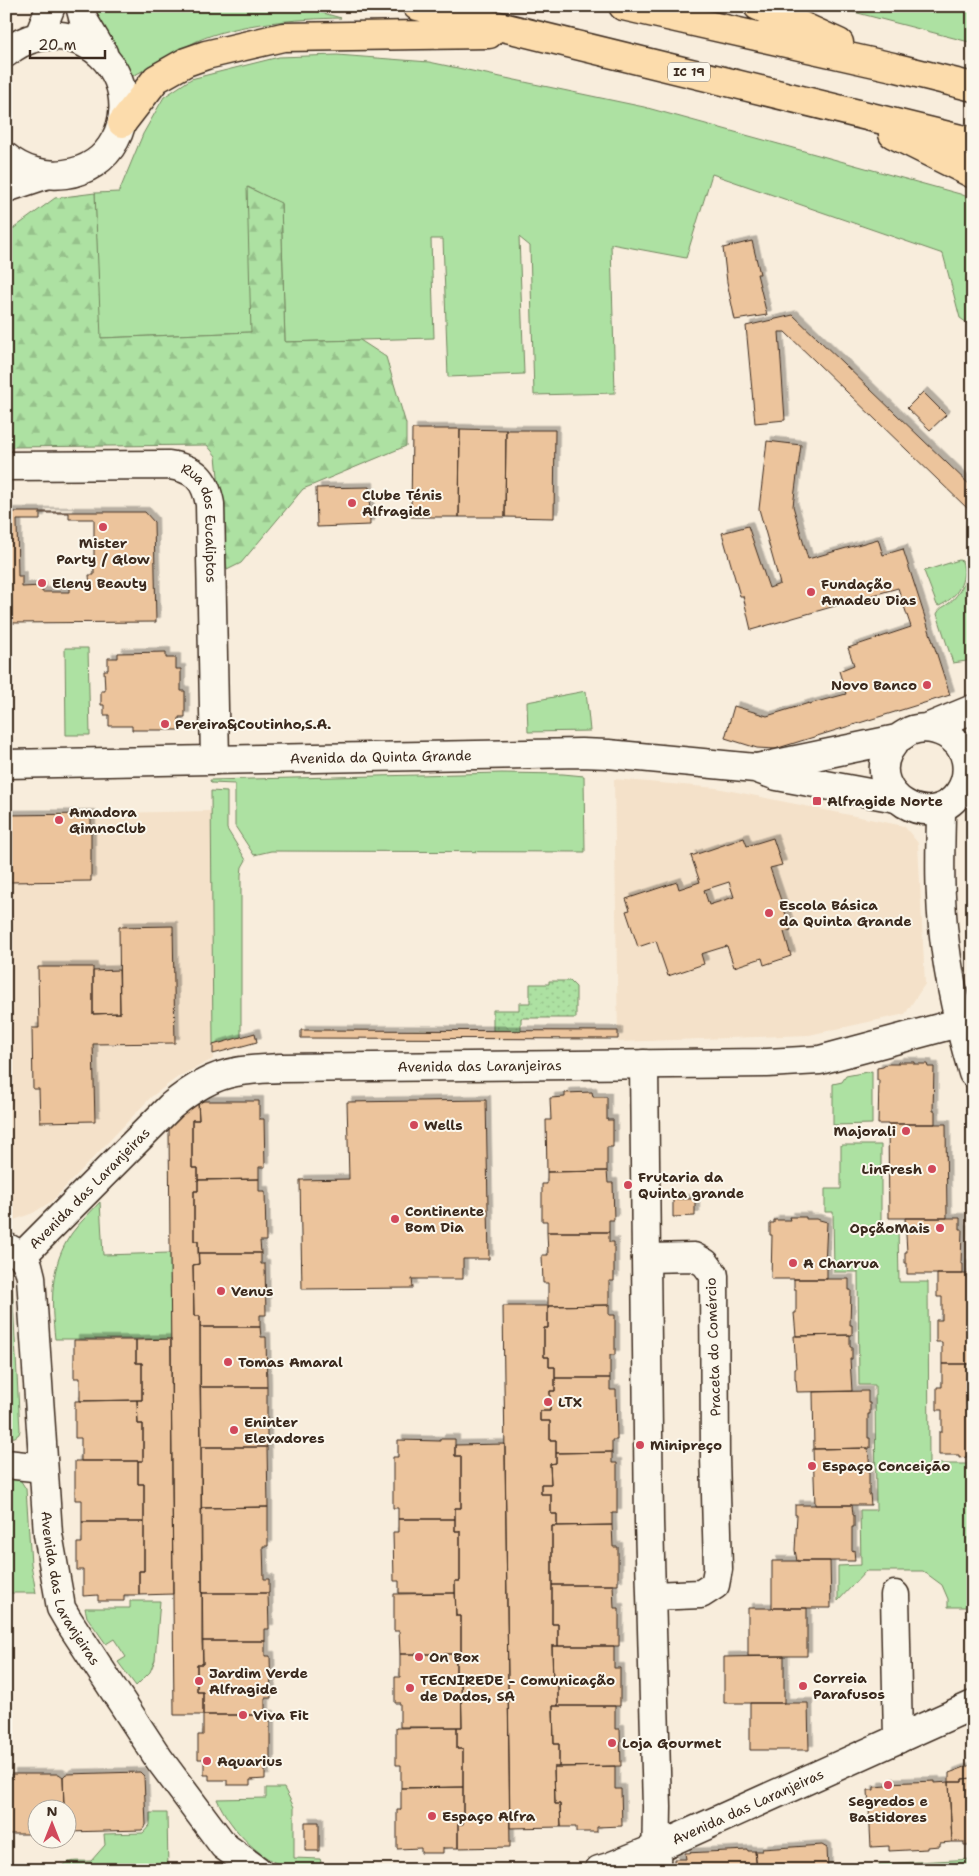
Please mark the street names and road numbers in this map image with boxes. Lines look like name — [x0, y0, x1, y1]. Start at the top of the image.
road number: IC 19 — [668, 62, 710, 82]
street label: Rua dos Eucaliptos — [178, 459, 221, 583]
street label: Avenida da Quinta Grande — [290, 746, 472, 768]
street label: Avenida das Laranjeiras — [397, 1056, 562, 1076]
street label: Avenida das Laranjeiras — [25, 1123, 154, 1253]
street label: Praceta do Comércio — [702, 1277, 724, 1417]
street label: Avenida das Laranjeiras — [38, 1511, 104, 1669]
street label: Avenida das Laranjeiras — [669, 1764, 827, 1849]

